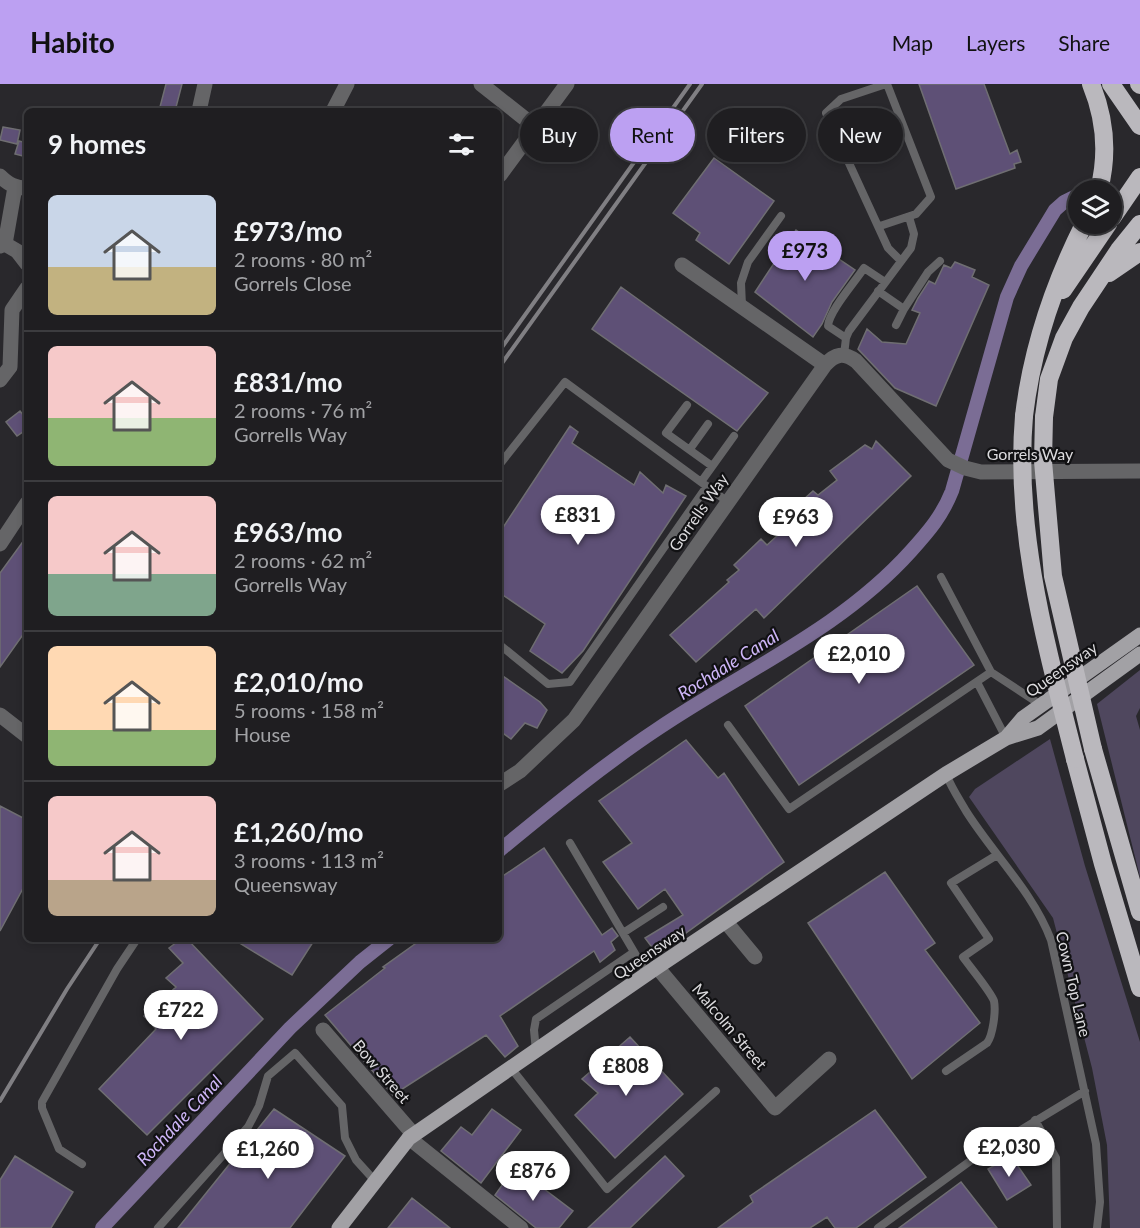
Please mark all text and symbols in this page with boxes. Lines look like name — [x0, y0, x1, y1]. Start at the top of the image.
text: Habito — [30, 25, 115, 59]
text: Map — [892, 30, 933, 55]
text: Layers — [966, 30, 1025, 55]
text: Share — [1058, 30, 1110, 55]
chip: Buy — [520, 108, 598, 162]
chip: Rent — [610, 108, 695, 162]
chip: Filters — [707, 108, 806, 162]
chip: New — [818, 108, 903, 162]
text: 9 homes — [48, 128, 146, 160]
icon: filters — [445, 128, 478, 161]
map controls — [1068, 180, 1122, 234]
button: layers — [1068, 180, 1122, 234]
text: £973/mo — [234, 215, 342, 247]
icon: home — [96, 219, 168, 291]
pin: £973 — [769, 231, 841, 282]
text: £973 — [782, 238, 828, 262]
text: 2 rooms · 80 m² — [234, 247, 372, 271]
text: Gorrels Close — [234, 271, 352, 295]
text: £831/mo — [234, 366, 342, 398]
icon: home — [96, 370, 168, 442]
text: 2 rooms · 76 m² — [234, 398, 372, 422]
text: Gorrells Way — [234, 422, 347, 446]
street label: Gorrels Way — [987, 444, 1074, 463]
street label: Gorrells Way — [664, 469, 732, 555]
pin: £831 — [542, 495, 614, 546]
pin: £963 — [760, 497, 832, 548]
text: £831 — [555, 502, 601, 526]
text: £963 — [773, 504, 819, 528]
text: £963/mo — [234, 516, 342, 548]
icon: home — [96, 520, 168, 592]
text: 2 rooms · 62 m² — [234, 548, 372, 572]
text: Gorrells Way — [234, 572, 347, 596]
water label: Rochdale Canal — [673, 624, 783, 704]
pin: £2,010 — [810, 634, 908, 685]
street label: Queensway — [1022, 637, 1101, 701]
text: £2,010 — [828, 641, 890, 665]
text: £2,010/mo — [234, 666, 364, 698]
icon: home — [96, 670, 168, 742]
text: 5 rooms · 158 m² — [234, 698, 384, 722]
text: House — [234, 722, 291, 746]
text: £1,260/mo — [234, 816, 364, 848]
icon: home — [96, 820, 168, 892]
text: 3 rooms · 113 m² — [234, 848, 384, 872]
text: Queensway — [234, 872, 338, 896]
street label: Queensway — [609, 921, 689, 983]
street label: Cown Top Lane — [1053, 929, 1095, 1039]
street label: Malcolm Street — [689, 979, 772, 1073]
pin: £722 — [145, 990, 217, 1041]
text: £722 — [158, 997, 204, 1021]
street label: Bow Street — [349, 1035, 415, 1107]
pin: £808 — [590, 1046, 662, 1097]
text: £808 — [603, 1053, 649, 1077]
water label: Rochdale Canal — [132, 1070, 226, 1170]
pin: £2,030 — [960, 1127, 1058, 1178]
pin: £1,260 — [219, 1129, 317, 1180]
text: £2,030 — [978, 1134, 1040, 1158]
text: £1,260 — [237, 1136, 299, 1160]
pin: £876 — [497, 1151, 569, 1202]
text: £876 — [510, 1158, 556, 1182]

